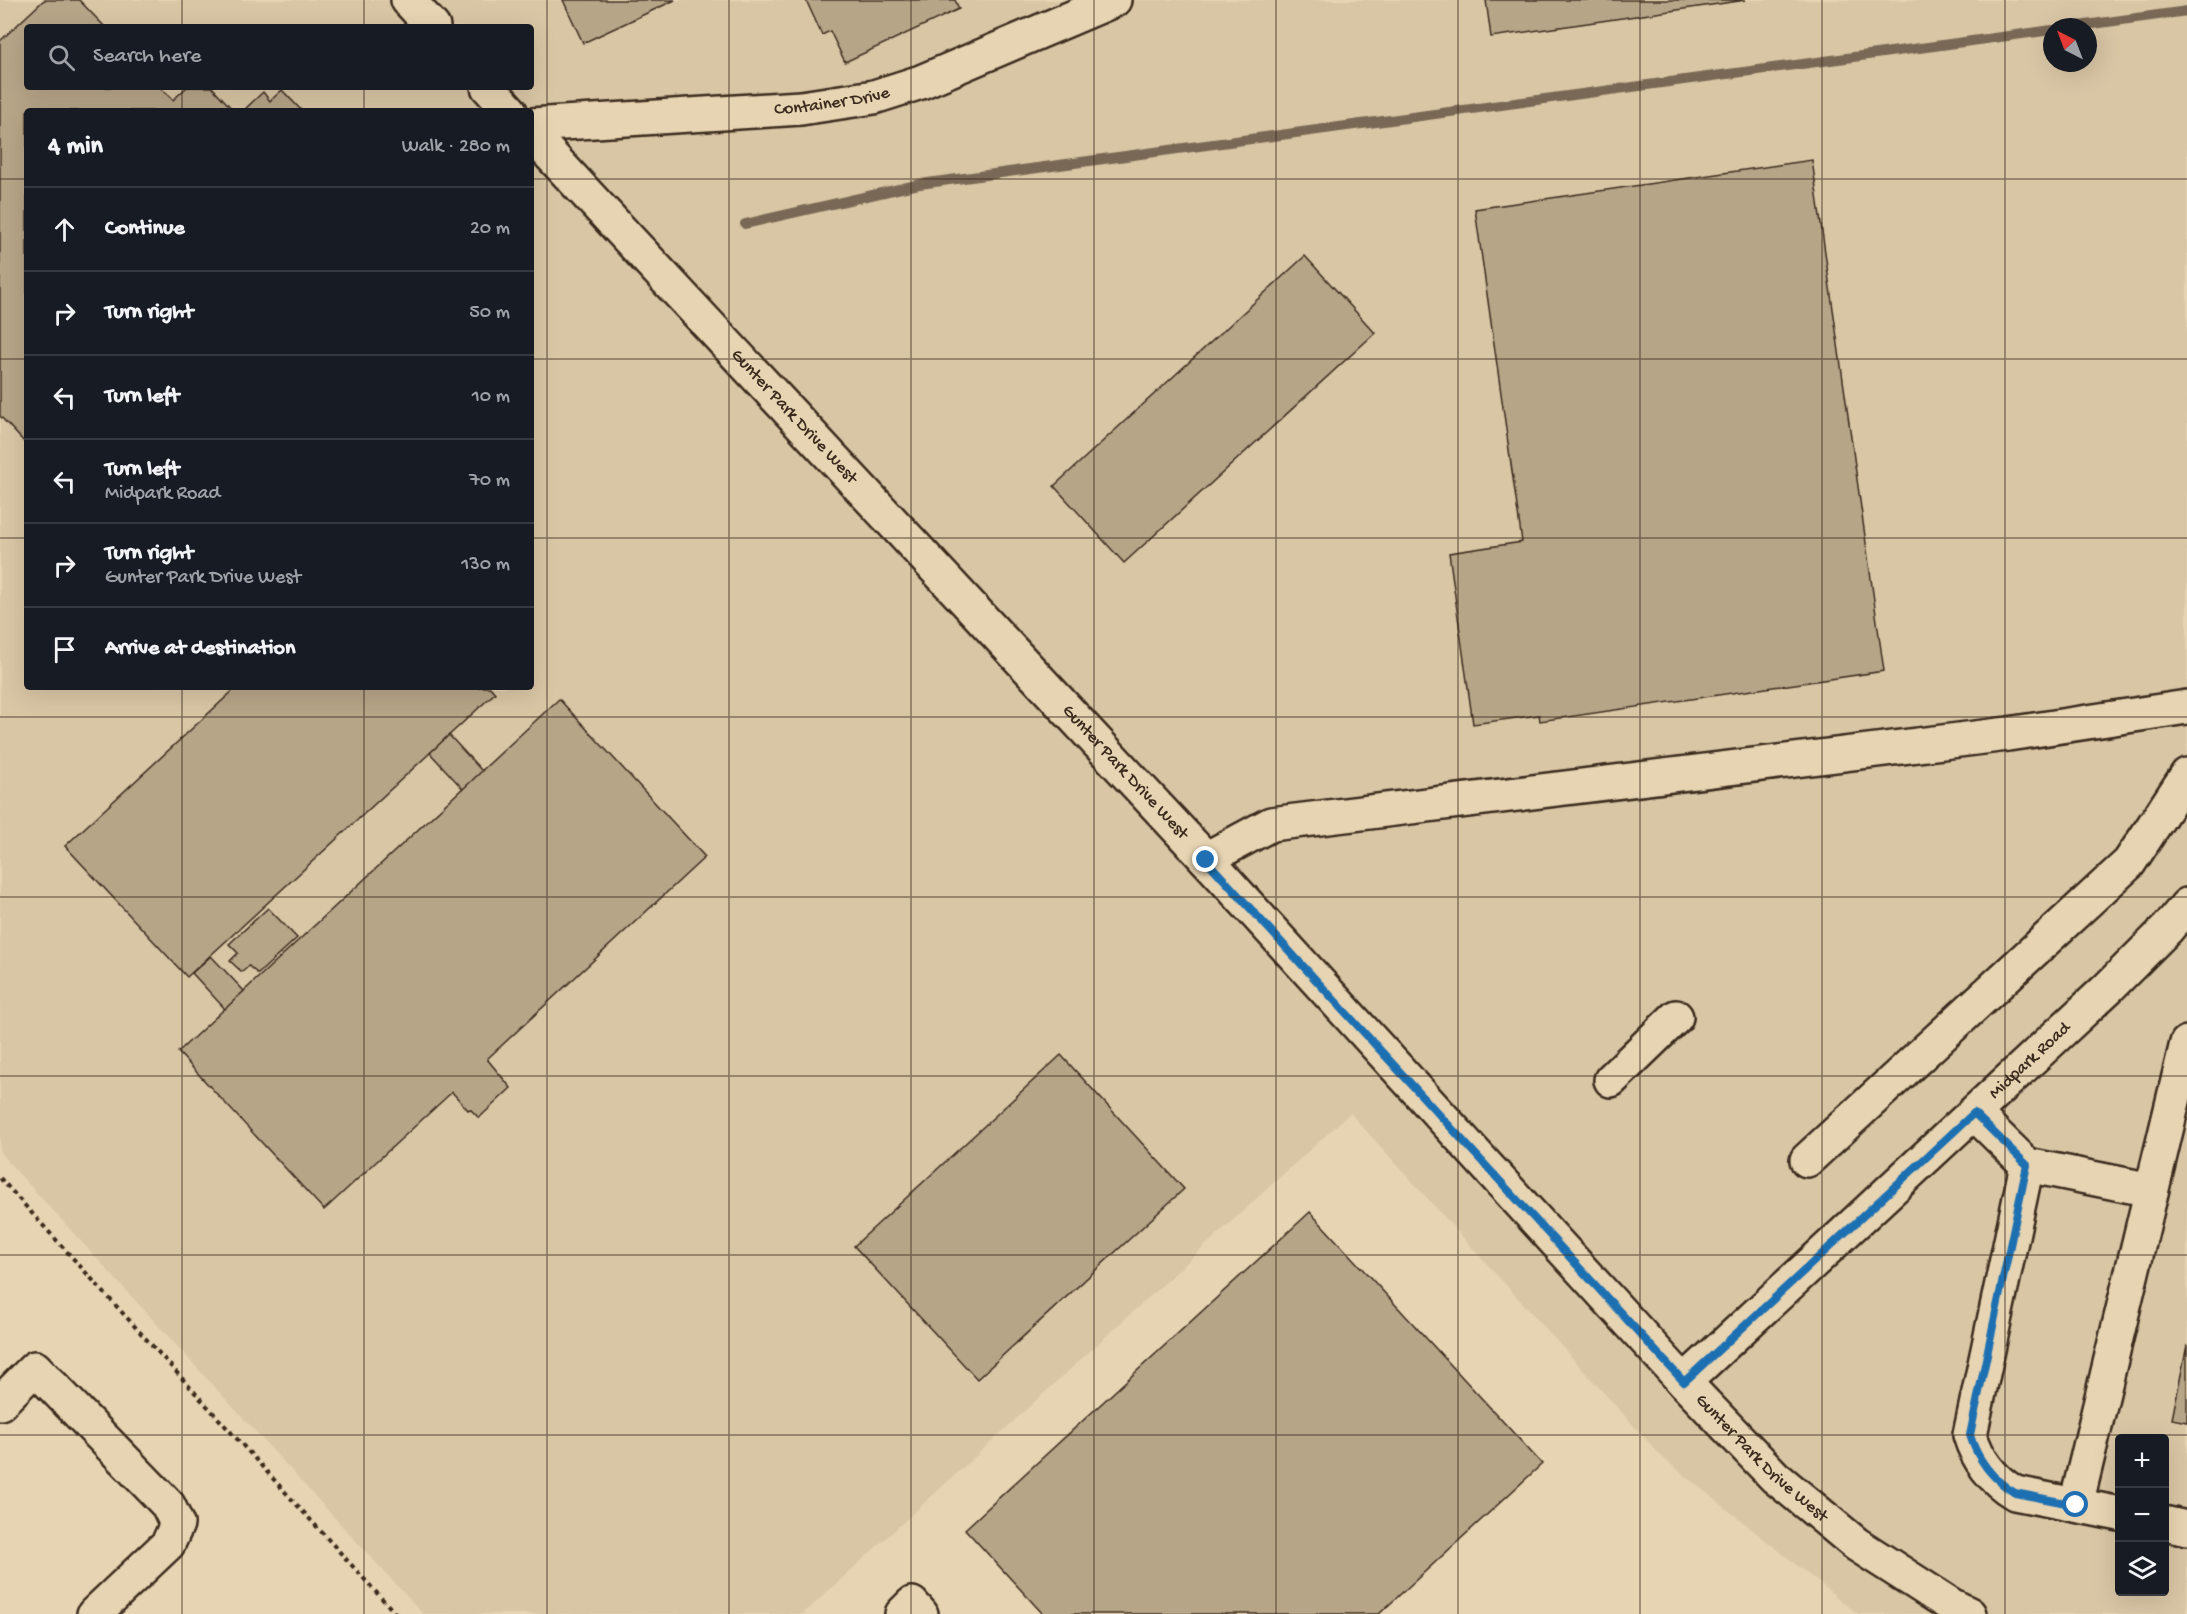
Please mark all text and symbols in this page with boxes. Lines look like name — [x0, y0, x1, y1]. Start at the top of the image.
north arrow — [2043, 18, 2097, 72]
search box — [24, 24, 534, 90]
icon: search — [45, 41, 78, 74]
text: Search here — [93, 44, 201, 70]
street label: Container Drive — [774, 82, 893, 120]
text: 4 min — [48, 132, 103, 163]
text: Walk · 280 m — [402, 136, 510, 159]
icon: ahead — [48, 213, 81, 246]
text: Continue — [105, 216, 185, 242]
text: 20 m — [470, 218, 510, 241]
icon: right — [48, 297, 81, 330]
text: Turn right — [105, 300, 193, 326]
text: 50 m — [469, 302, 510, 325]
street label: Gunter Park Drive West — [726, 345, 863, 489]
icon: left — [48, 381, 81, 414]
text: Turn left — [105, 384, 179, 410]
text: 10 m — [472, 386, 510, 409]
text: Turn left — [105, 457, 179, 483]
icon: left — [48, 465, 81, 498]
text: 70 m — [469, 470, 510, 493]
text: Midpark Road — [105, 483, 220, 506]
text: Turn right — [105, 541, 193, 567]
icon: right — [48, 549, 81, 582]
text: 130 m — [461, 554, 510, 577]
text: Gunter Park Drive West — [105, 567, 301, 590]
icon: arrive — [48, 633, 81, 666]
text: Arrive at destination — [105, 636, 295, 662]
street label: Gunter Park Drive West — [1057, 701, 1194, 845]
route end — [1192, 846, 1218, 872]
street label: Midpark Road — [1985, 1017, 2076, 1104]
street label: Gunter Park Drive West — [1691, 1390, 1833, 1528]
map controls — [2115, 1434, 2169, 1596]
button: + — [2115, 1434, 2169, 1488]
button: − — [2115, 1488, 2169, 1542]
route start — [2062, 1491, 2088, 1517]
button: layers — [2115, 1542, 2169, 1596]

